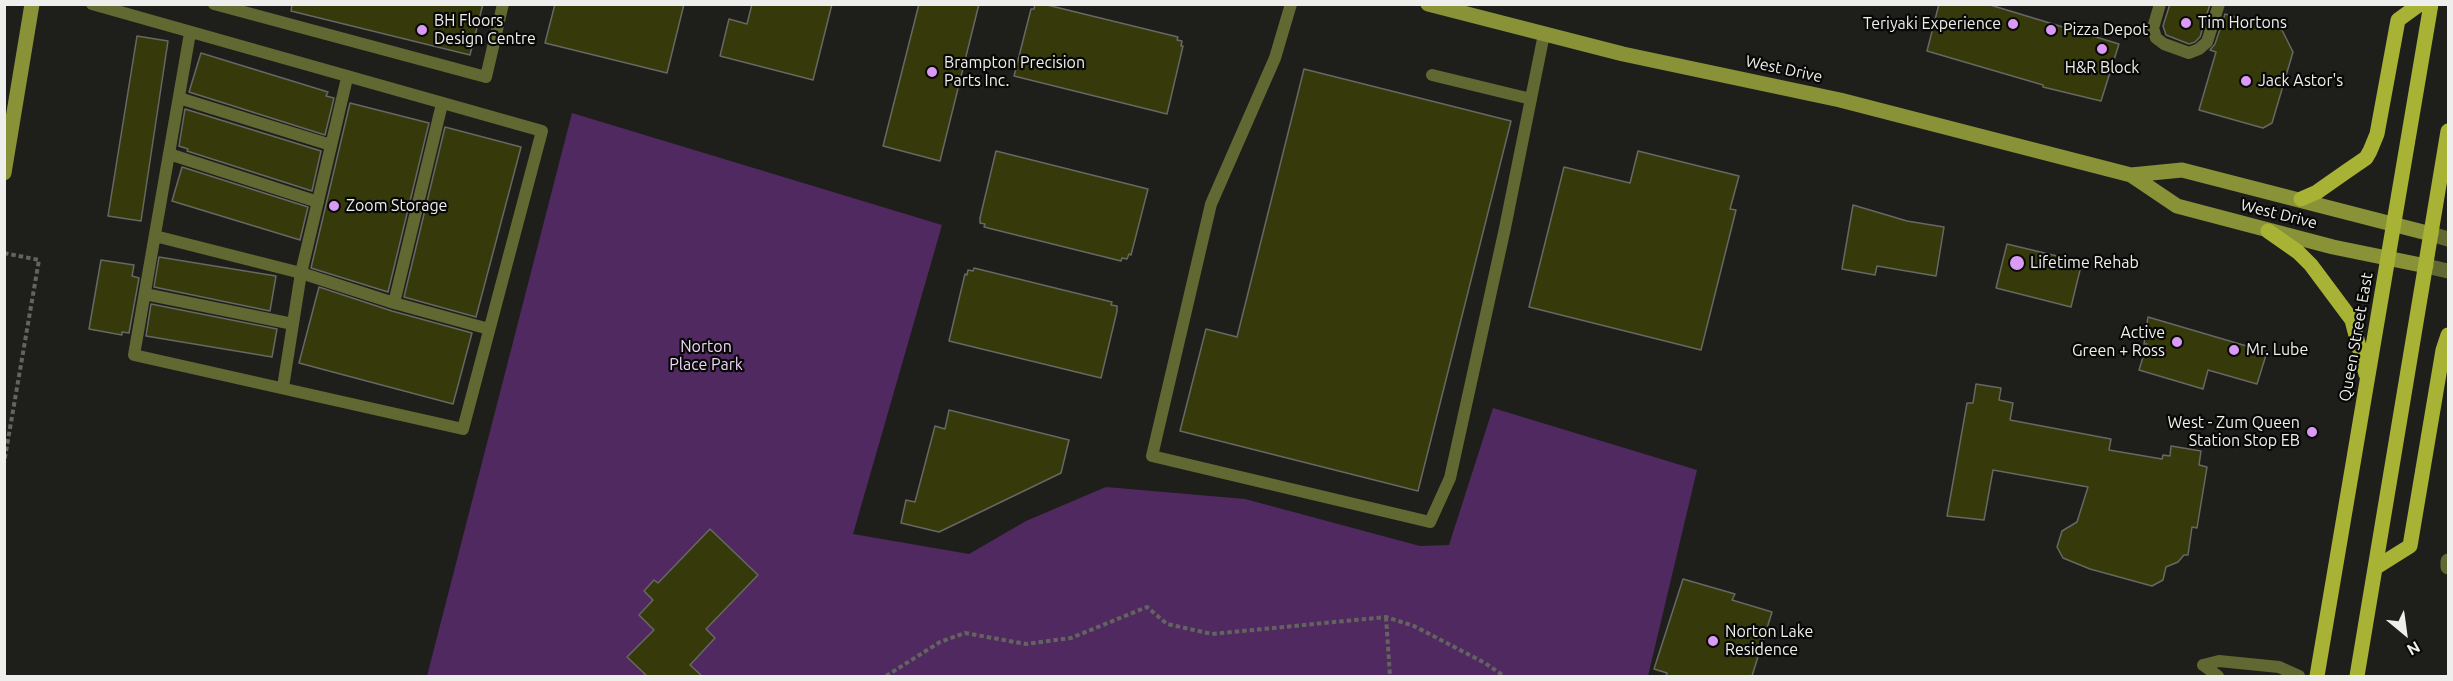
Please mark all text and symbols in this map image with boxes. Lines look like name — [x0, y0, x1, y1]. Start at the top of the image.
place label: BH Floors Design Centre — [434, 11, 536, 49]
place label: Tim Hortons — [2198, 13, 2287, 33]
place label: Teriyaki Experience — [1863, 14, 2001, 34]
marker: Tim Hortons — [2179, 16, 2193, 30]
marker: Teriyaki Experience — [2006, 17, 2020, 31]
place label: Pizza Depot — [2063, 20, 2148, 40]
marker: BH Floors Design Centre — [415, 23, 429, 37]
marker: Pizza Depot — [2044, 23, 2058, 37]
marker: H&R Block — [2095, 42, 2109, 56]
street label: West Drive — [1744, 51, 1824, 87]
place label: Brampton Precision Parts Inc. — [944, 53, 1085, 91]
place label: H&R Block — [2065, 58, 2139, 78]
marker: Brampton Precision Parts Inc. — [925, 65, 939, 79]
place label: Jack Astor's — [2258, 71, 2343, 91]
marker: Jack Astor's — [2239, 74, 2253, 88]
street label: West Drive — [2239, 195, 2319, 233]
place label: Zoom Storage — [346, 196, 447, 216]
marker: Zoom Storage — [327, 199, 341, 213]
place label: Lifetime Rehab — [2030, 253, 2139, 273]
marker: Lifetime Rehab — [2008, 254, 2026, 272]
street label: Queen Street East — [2335, 271, 2377, 403]
place label: Active Green + Ross — [2072, 323, 2165, 361]
marker: Active Green + Ross — [2170, 335, 2184, 349]
park label: Norton Place Park — [669, 337, 743, 375]
place label: Mr. Lube — [2246, 340, 2308, 360]
marker: Mr. Lube — [2227, 343, 2241, 357]
place label: West - Zum Queen Station Stop EB — [2168, 413, 2300, 451]
marker: West - Zum Queen Station Stop EB — [2305, 425, 2319, 439]
north arrow — [2375, 603, 2435, 663]
place label: Norton Lake Residence — [1725, 622, 1813, 660]
marker: Norton Lake Residence — [1706, 634, 1720, 648]
text: N — [2404, 638, 2423, 660]

